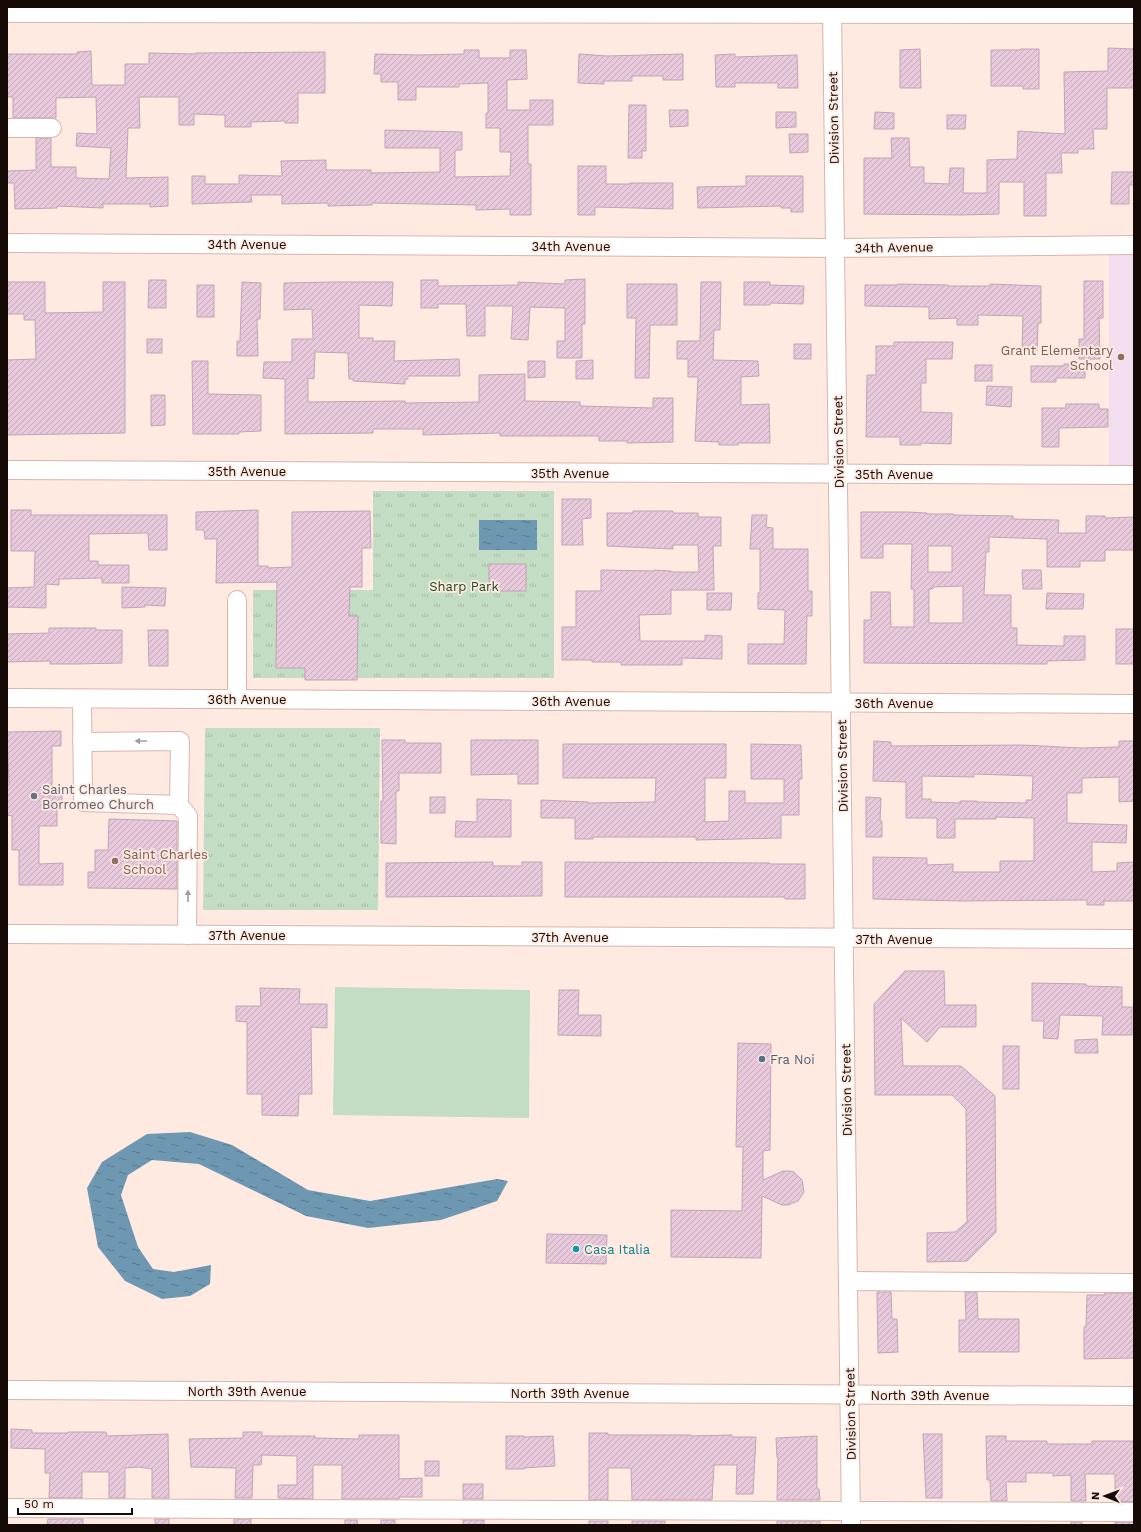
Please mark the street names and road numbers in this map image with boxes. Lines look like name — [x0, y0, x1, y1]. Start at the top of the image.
street label: Division Street — [825, 71, 842, 164]
street label: 34th Avenue — [208, 237, 286, 252]
street label: 34th Avenue — [532, 239, 610, 254]
street label: 34th Avenue — [854, 239, 934, 256]
street label: Division Street — [830, 395, 847, 488]
street label: 35th Avenue — [208, 464, 286, 479]
street label: 35th Avenue — [531, 466, 609, 481]
street label: 35th Avenue — [855, 467, 933, 482]
street label: 36th Avenue — [208, 692, 286, 707]
street label: 36th Avenue — [532, 694, 610, 709]
street label: 36th Avenue — [855, 696, 933, 711]
street label: Division Street — [834, 719, 851, 812]
street label: 37th Avenue — [208, 928, 286, 943]
street label: 37th Avenue — [531, 930, 609, 945]
street label: 37th Avenue — [855, 932, 933, 947]
street label: Division Street — [838, 1043, 855, 1136]
street label: Division Street — [842, 1367, 859, 1460]
street label: North 39th Avenue — [187, 1384, 307, 1399]
street label: North 39th Avenue — [510, 1386, 630, 1401]
street label: North 39th Avenue — [870, 1388, 990, 1403]

